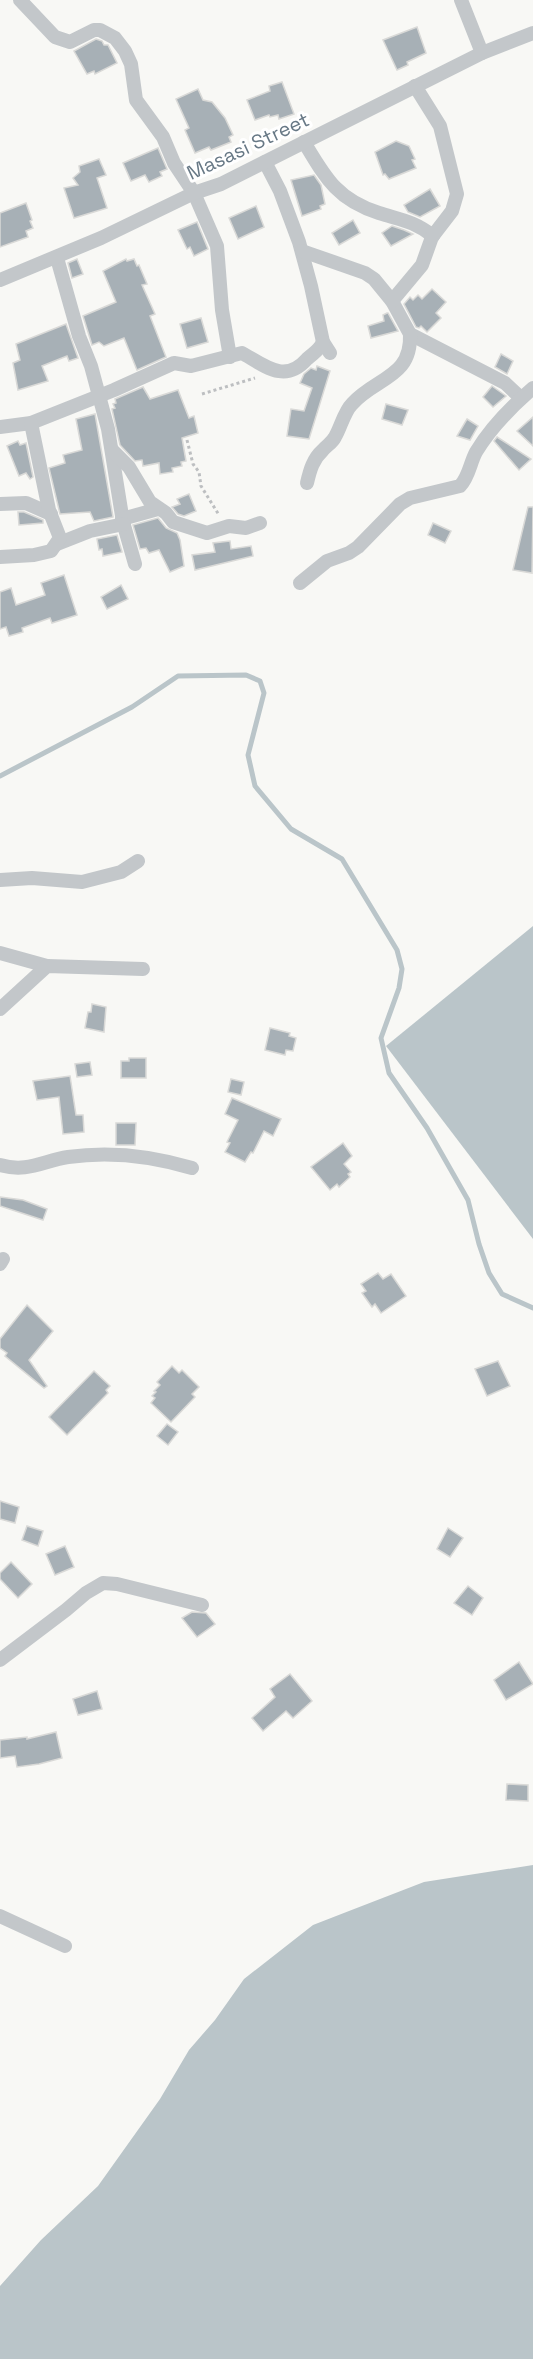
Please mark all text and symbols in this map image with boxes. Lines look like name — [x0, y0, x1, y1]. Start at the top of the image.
street label: Masasi Street — [183, 106, 313, 186]

